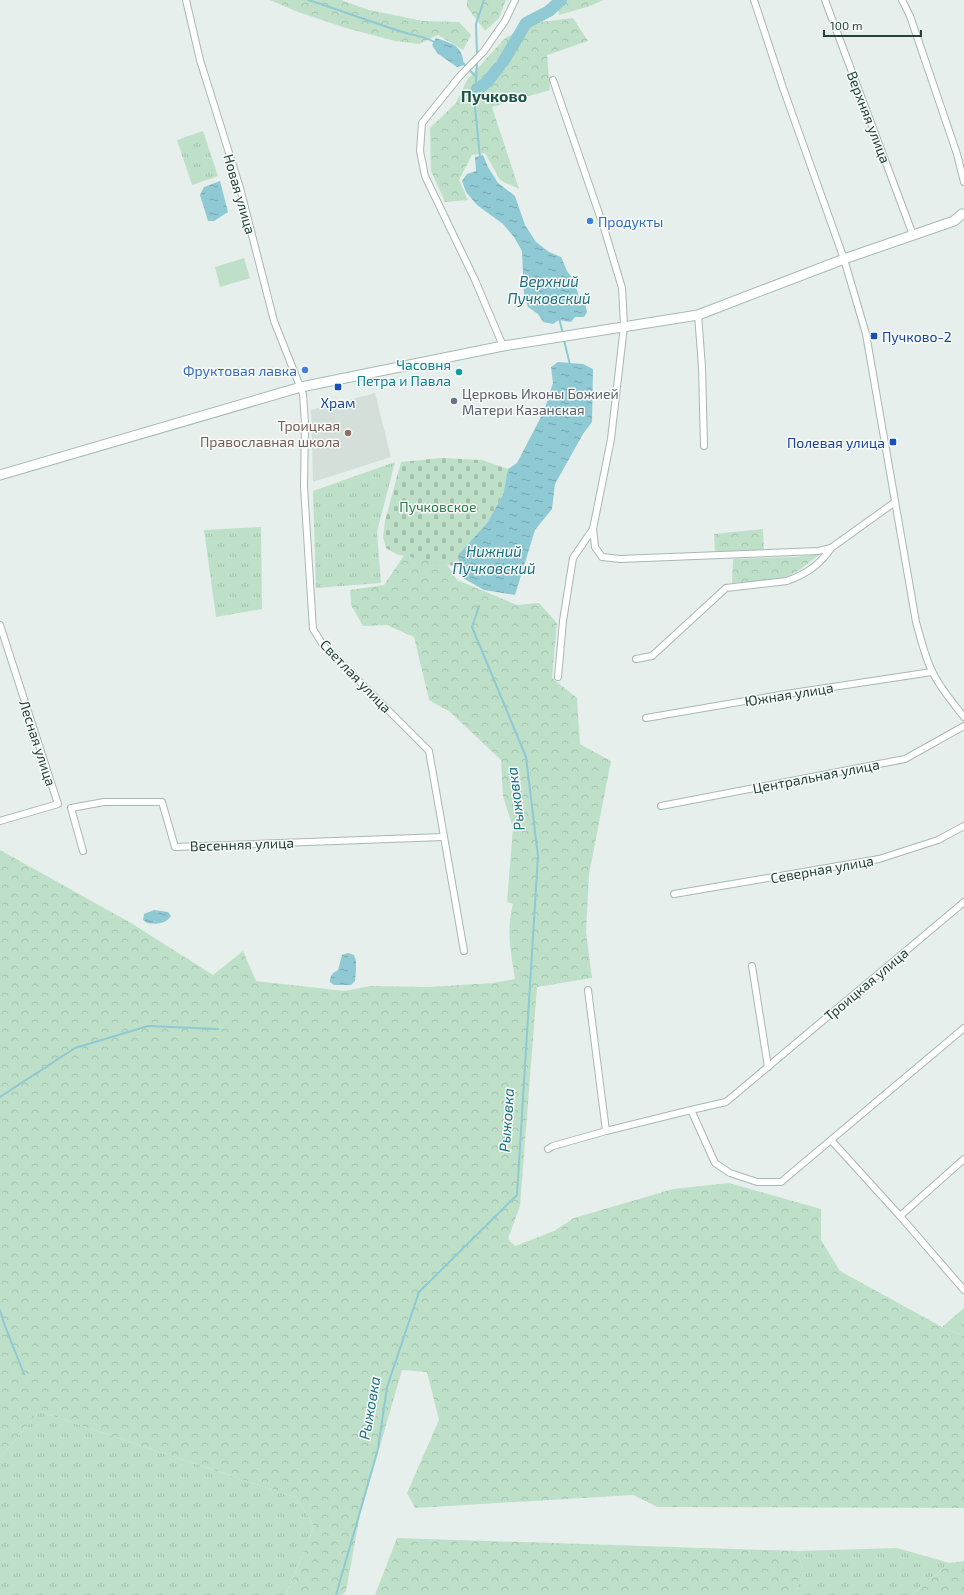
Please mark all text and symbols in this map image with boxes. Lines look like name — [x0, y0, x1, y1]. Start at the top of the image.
scale bar — [824, 12, 921, 38]
text: 100 m — [830, 18, 862, 32]
street label: Верхняя улица — [844, 68, 894, 166]
district label: Пучково — [461, 86, 527, 105]
street label: Новая улица — [220, 152, 260, 236]
place label: Продукты — [598, 213, 663, 230]
marker: Продукты — [585, 216, 595, 226]
water label: Верхний Пучковский — [507, 272, 591, 307]
place label: Пучково-2 — [882, 328, 952, 345]
marker: Пучково-2 — [869, 331, 879, 341]
place label: Часовня Петра и Павла — [357, 356, 451, 389]
place label: Фруктовая лавка — [183, 362, 297, 379]
marker: Фруктовая лавка — [300, 365, 310, 375]
marker: Часовня Петра и Павла — [454, 367, 464, 377]
marker: Храм — [333, 382, 343, 392]
place label: Церковь Иконы Божией Матери Казанская — [462, 385, 619, 418]
place label: Храм — [321, 394, 355, 411]
marker: Церковь Иконы Божией Матери Казанская — [449, 396, 459, 406]
place label: Троицкая Православная школа — [200, 417, 340, 450]
marker: Троицкая Православная школа — [343, 428, 353, 438]
place label: Полевая улица — [787, 434, 885, 451]
marker: Полевая улица — [888, 437, 898, 447]
park label: Пучковское — [399, 498, 477, 515]
water label: Нижний Пучковский — [452, 542, 536, 577]
street label: Светлая улица — [317, 636, 395, 716]
street label: Южная улица — [743, 679, 835, 709]
street label: Лесная улица — [16, 698, 60, 788]
street label: Центральная улица — [751, 755, 881, 797]
water label: Рыжовка — [502, 766, 528, 832]
street label: Весенняя улица — [190, 834, 294, 854]
street label: Северная улица — [769, 852, 875, 886]
street label: Троицкая улица — [820, 944, 912, 1024]
water label: Рыжовка — [495, 1087, 517, 1153]
water label: Рыжовка — [355, 1375, 383, 1441]

